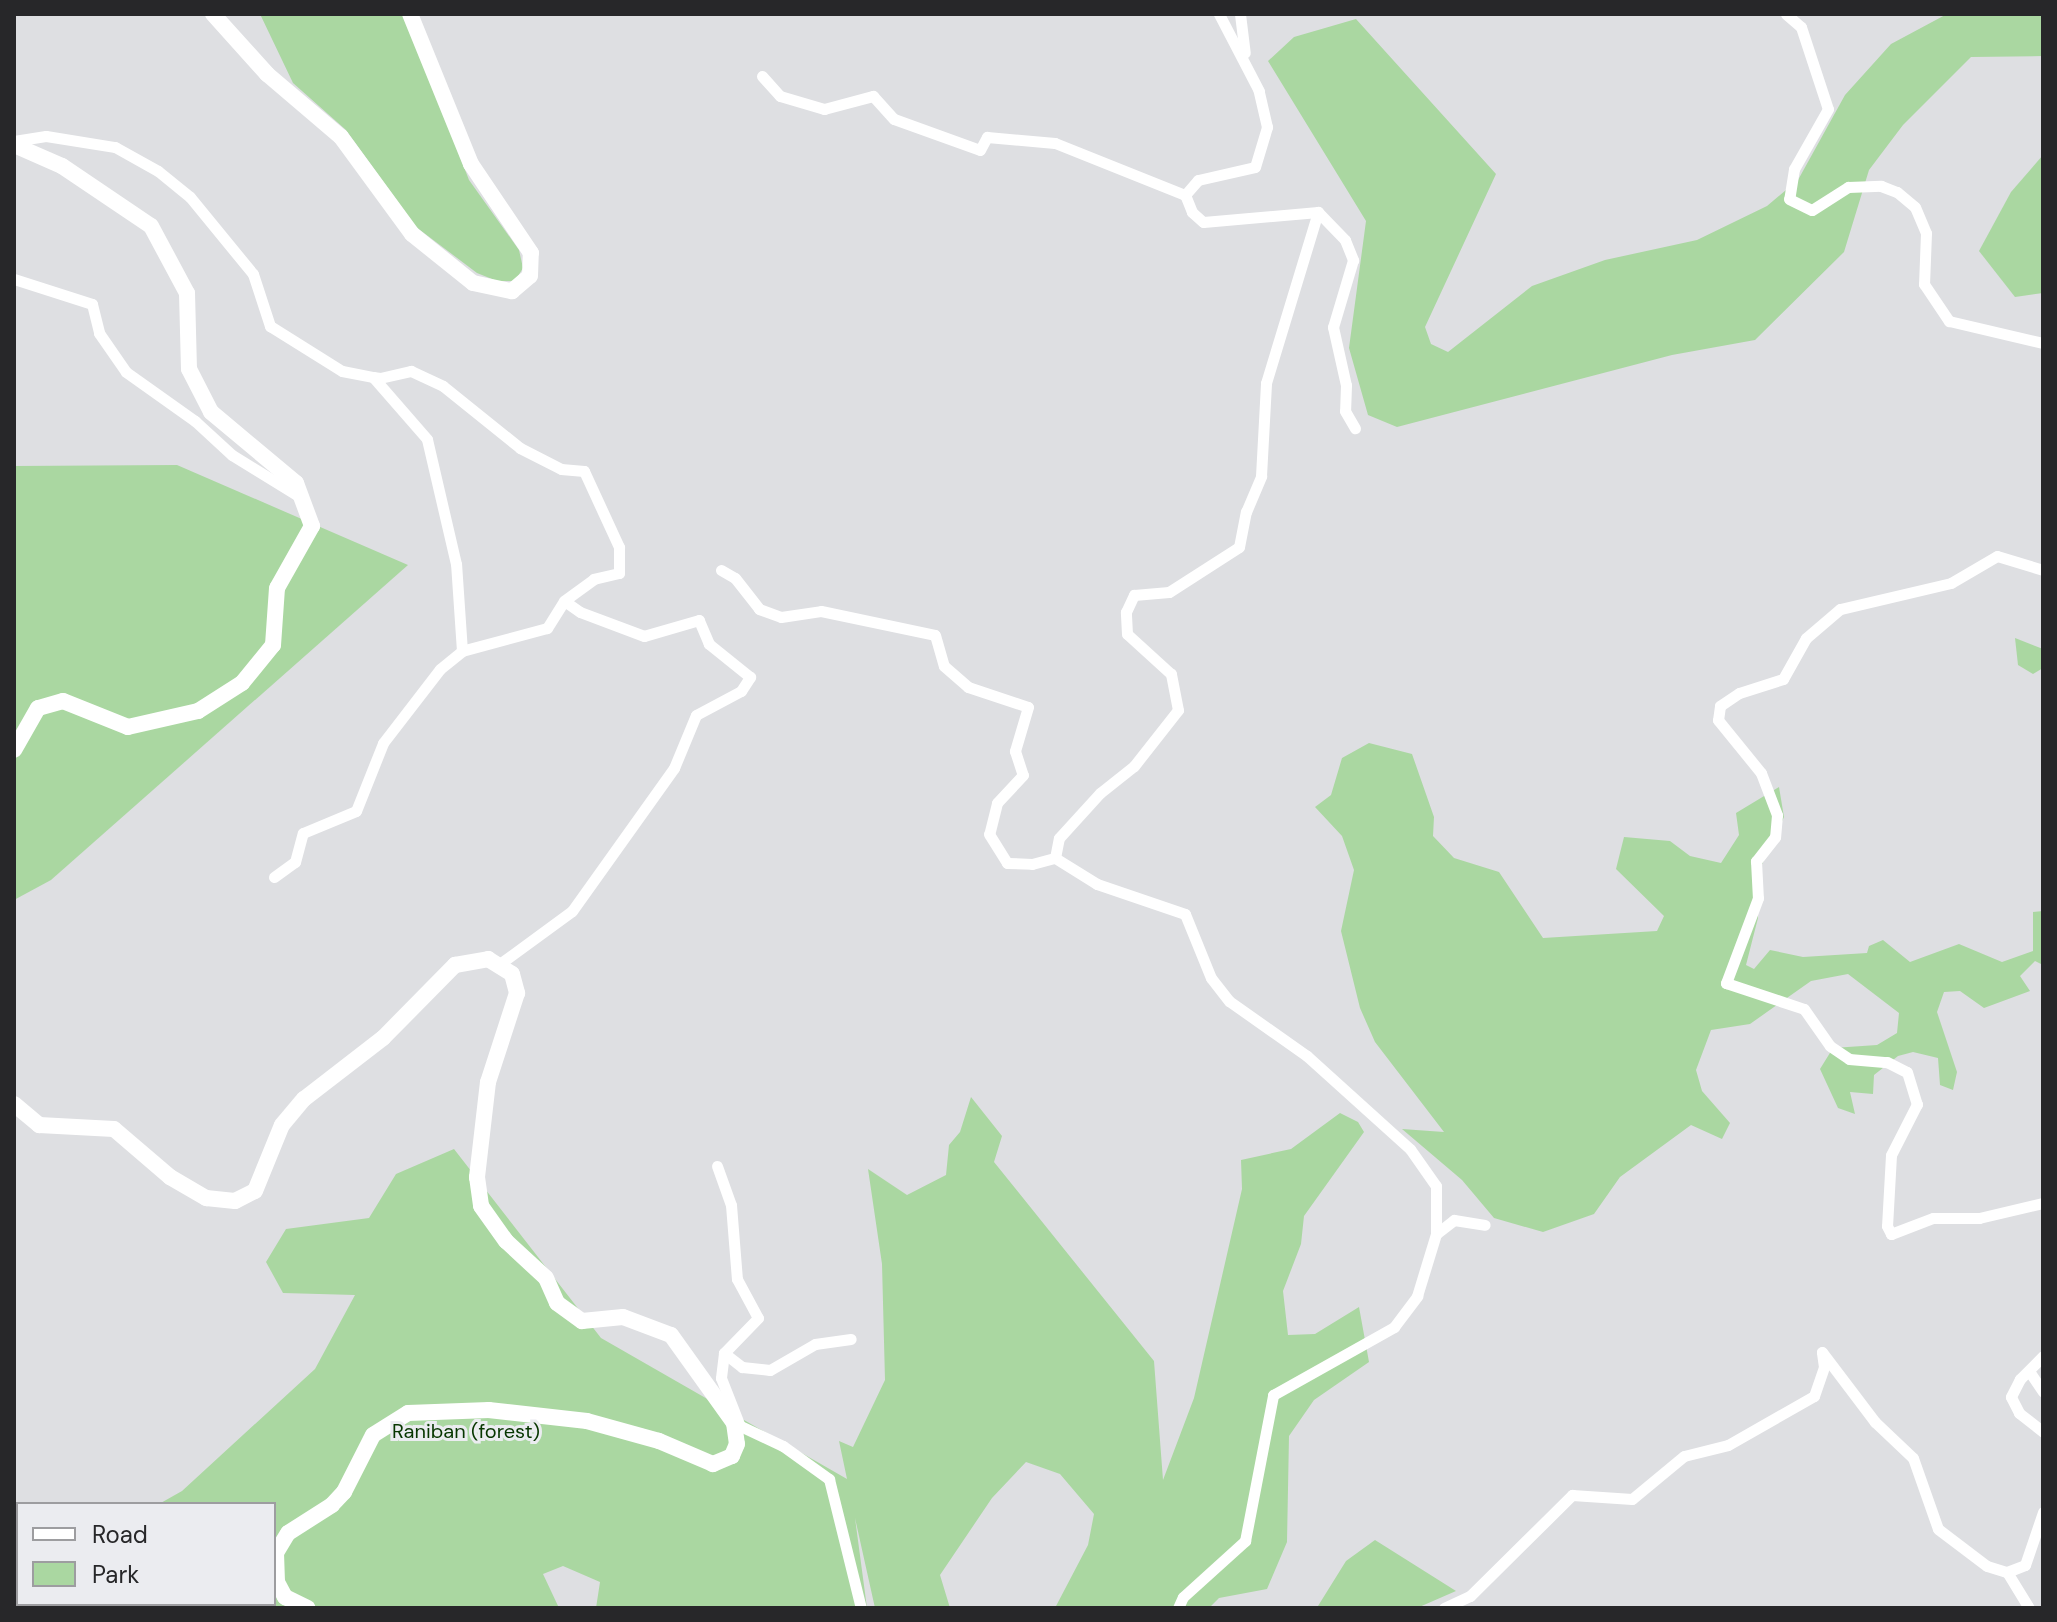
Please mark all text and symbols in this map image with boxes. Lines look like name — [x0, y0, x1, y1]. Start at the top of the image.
park label: Raniban (forest) — [392, 1419, 540, 1443]
legend — [16, 1502, 276, 1606]
text: Road — [92, 1519, 148, 1550]
text: Park — [92, 1559, 139, 1590]

